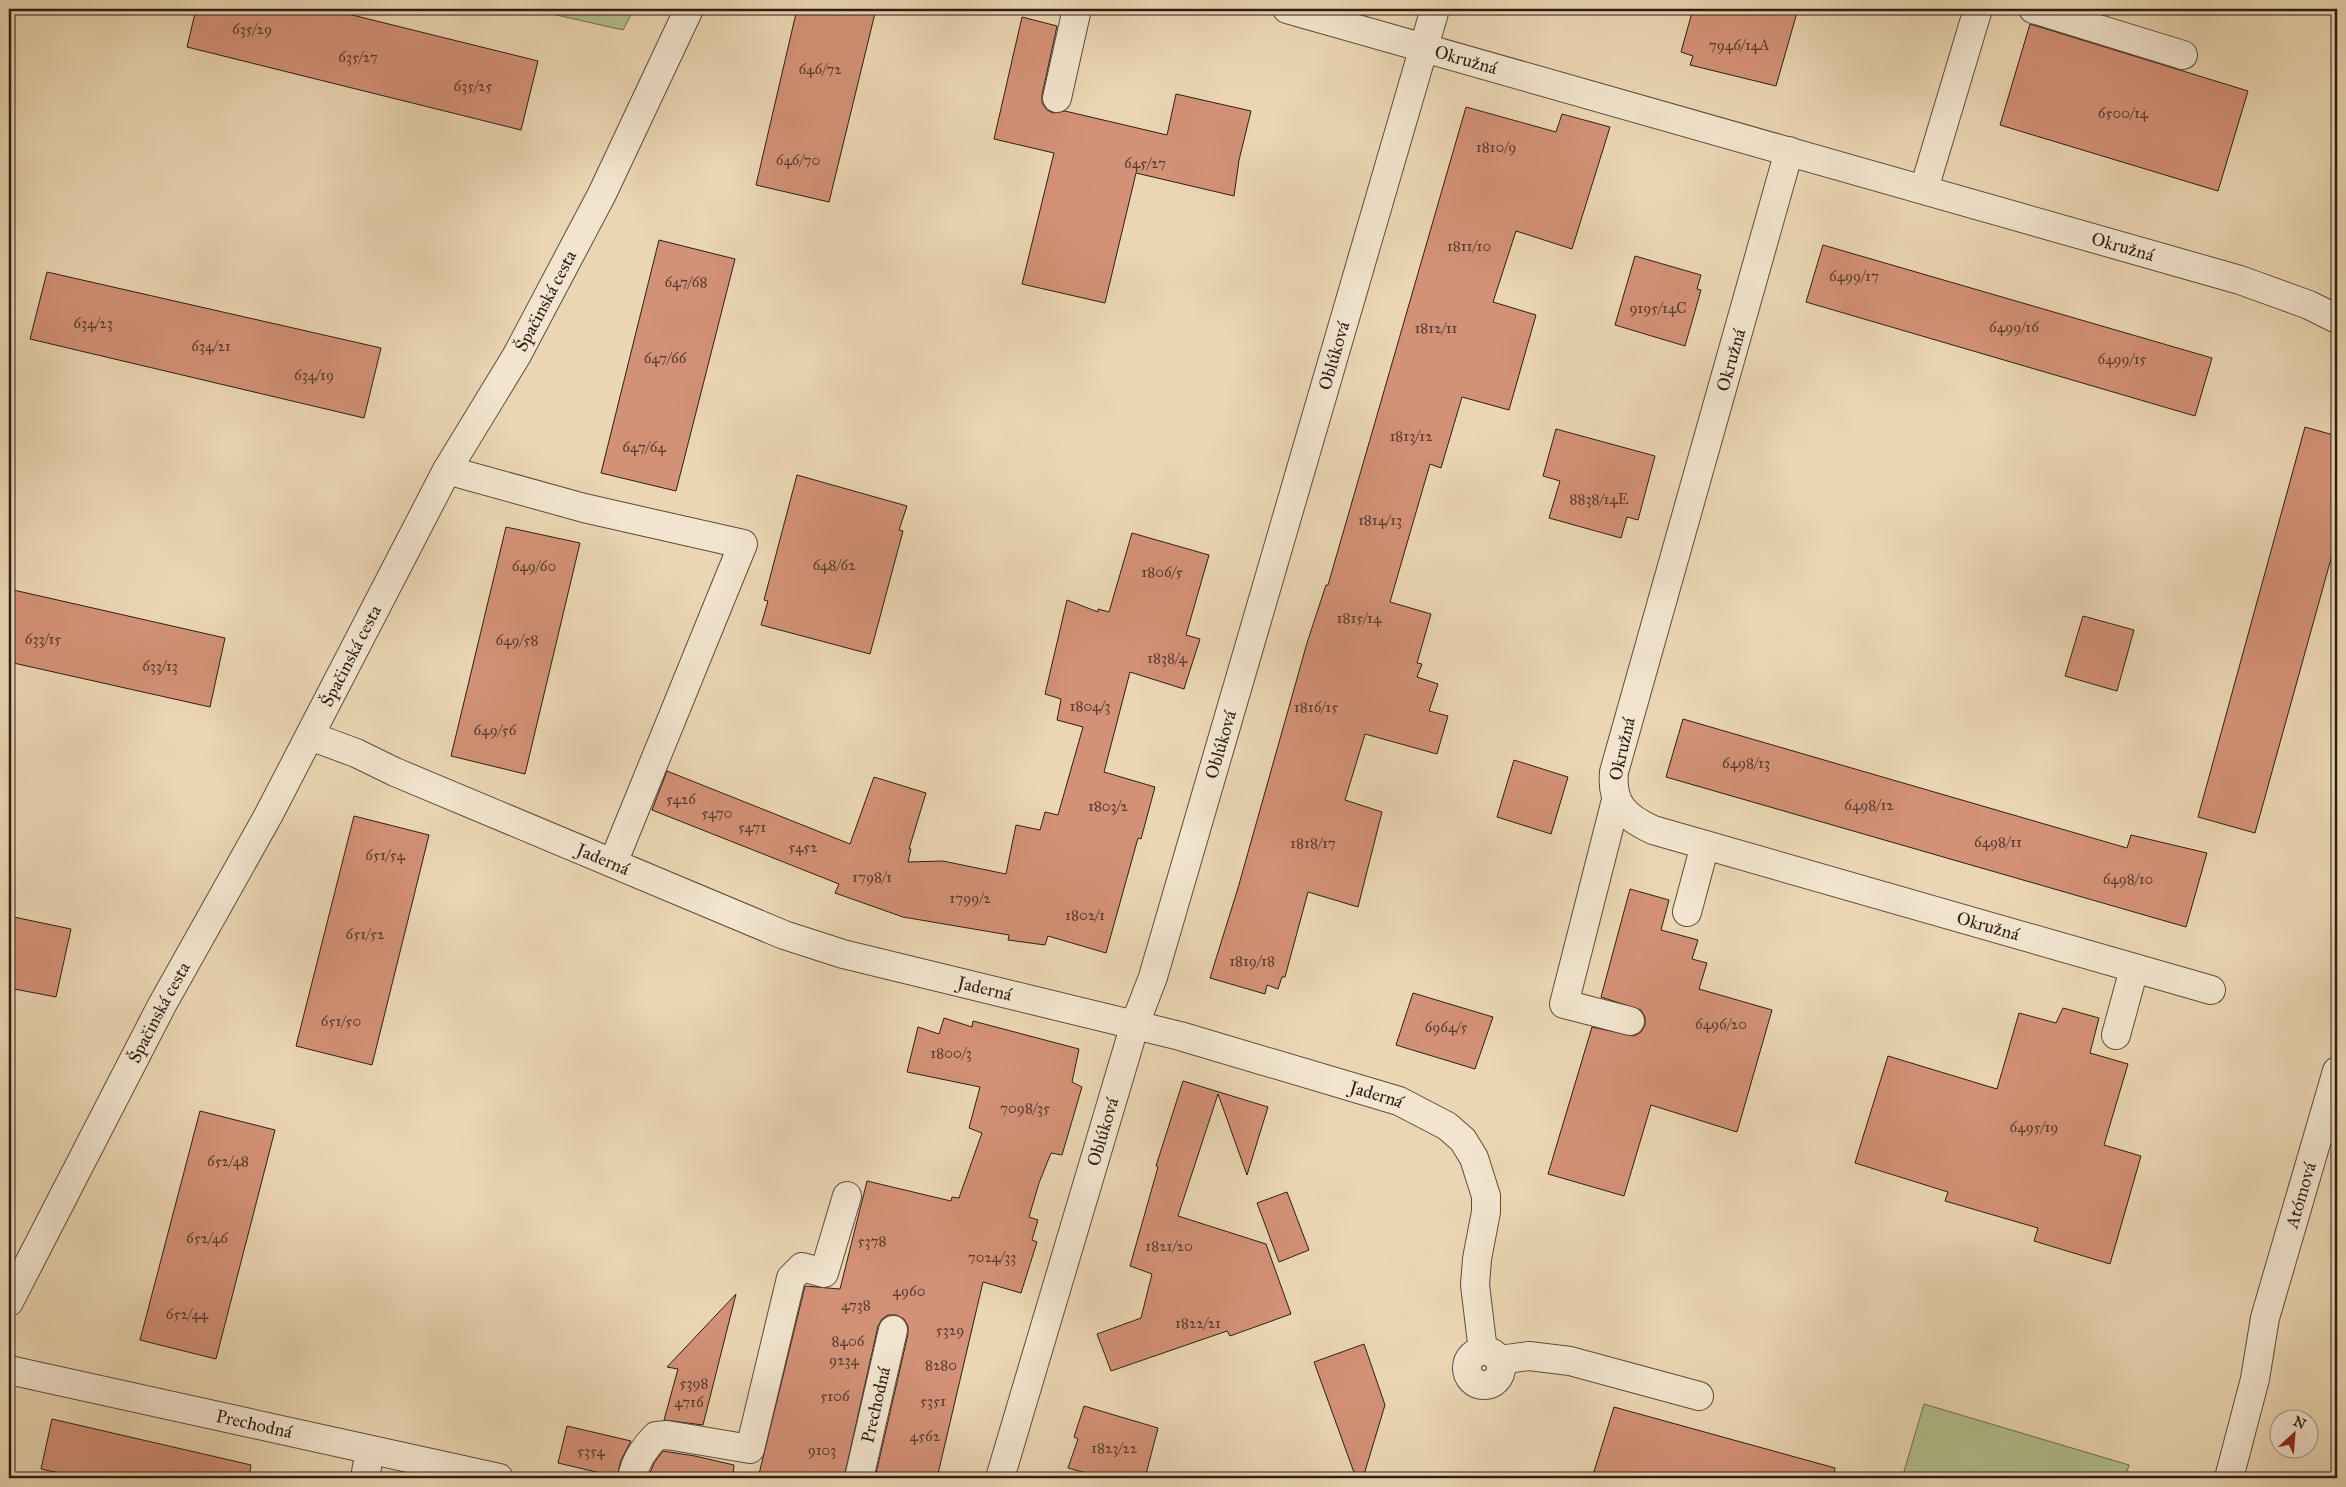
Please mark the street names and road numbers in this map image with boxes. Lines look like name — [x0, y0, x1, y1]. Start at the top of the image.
street label: Okružná — [1432, 41, 1500, 79]
street label: Okružná — [2089, 227, 2157, 266]
street label: Špačinská cesta — [509, 246, 581, 355]
street label: Oblúková — [1314, 319, 1354, 393]
street label: Okružná — [1712, 326, 1751, 394]
street label: Špačinská cesta — [315, 601, 386, 710]
street label: Oblúková — [1200, 707, 1241, 781]
street label: Okružná — [1604, 715, 1640, 783]
street label: Jaderná — [571, 838, 633, 880]
street label: Okružná — [1954, 907, 2022, 946]
street label: Špačinská cesta — [122, 958, 195, 1067]
street label: Jaderná — [953, 971, 1014, 1006]
street label: Jaderná — [1345, 1075, 1408, 1113]
street label: Oblúková — [1082, 1095, 1124, 1169]
street label: Atómová — [2280, 1159, 2321, 1232]
street label: Prechodná — [856, 1364, 895, 1445]
street label: Prechodná — [214, 1405, 295, 1443]

